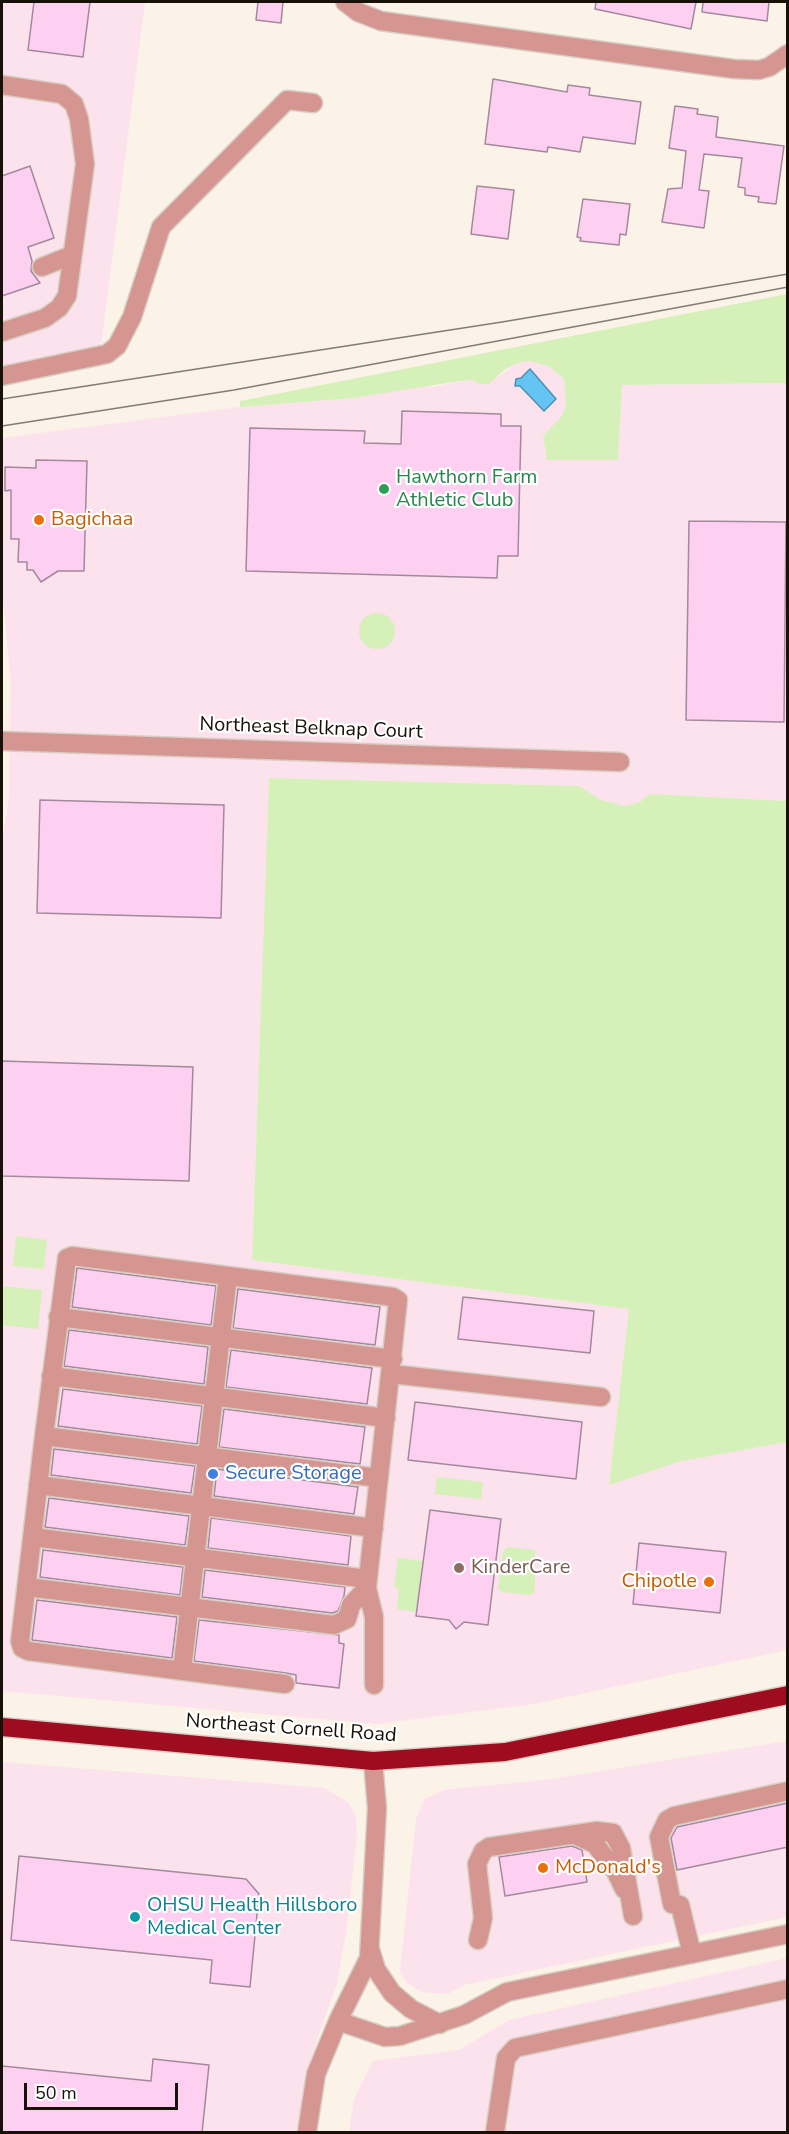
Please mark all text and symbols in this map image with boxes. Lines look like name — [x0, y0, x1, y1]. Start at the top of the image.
place label: Hawthorn Farm Athletic Club — [396, 466, 537, 513]
marker: Hawthorn Farm Athletic Club — [377, 482, 391, 496]
place label: Bagichaa — [51, 508, 133, 532]
marker: Bagichaa — [32, 513, 46, 527]
street label: Northeast Belknap Court — [199, 713, 423, 745]
place label: Secure Storage — [225, 1462, 362, 1486]
marker: Secure Storage — [206, 1467, 220, 1481]
place label: KinderCare — [471, 1556, 570, 1580]
marker: KinderCare — [452, 1561, 466, 1575]
place label: Chipotle — [621, 1570, 697, 1594]
marker: Chipotle — [702, 1575, 716, 1589]
street label: Northeast Cornell Road — [185, 1710, 397, 1748]
place label: McDonald's — [555, 1856, 661, 1880]
marker: McDonald's — [536, 1861, 550, 1875]
place label: OHSU Health Hillsboro Medical Center — [147, 1894, 357, 1941]
marker: OHSU Health Hillsboro Medical Center — [128, 1910, 142, 1924]
scale bar — [27, 2071, 182, 2109]
text: 50 m — [35, 2081, 77, 2105]

